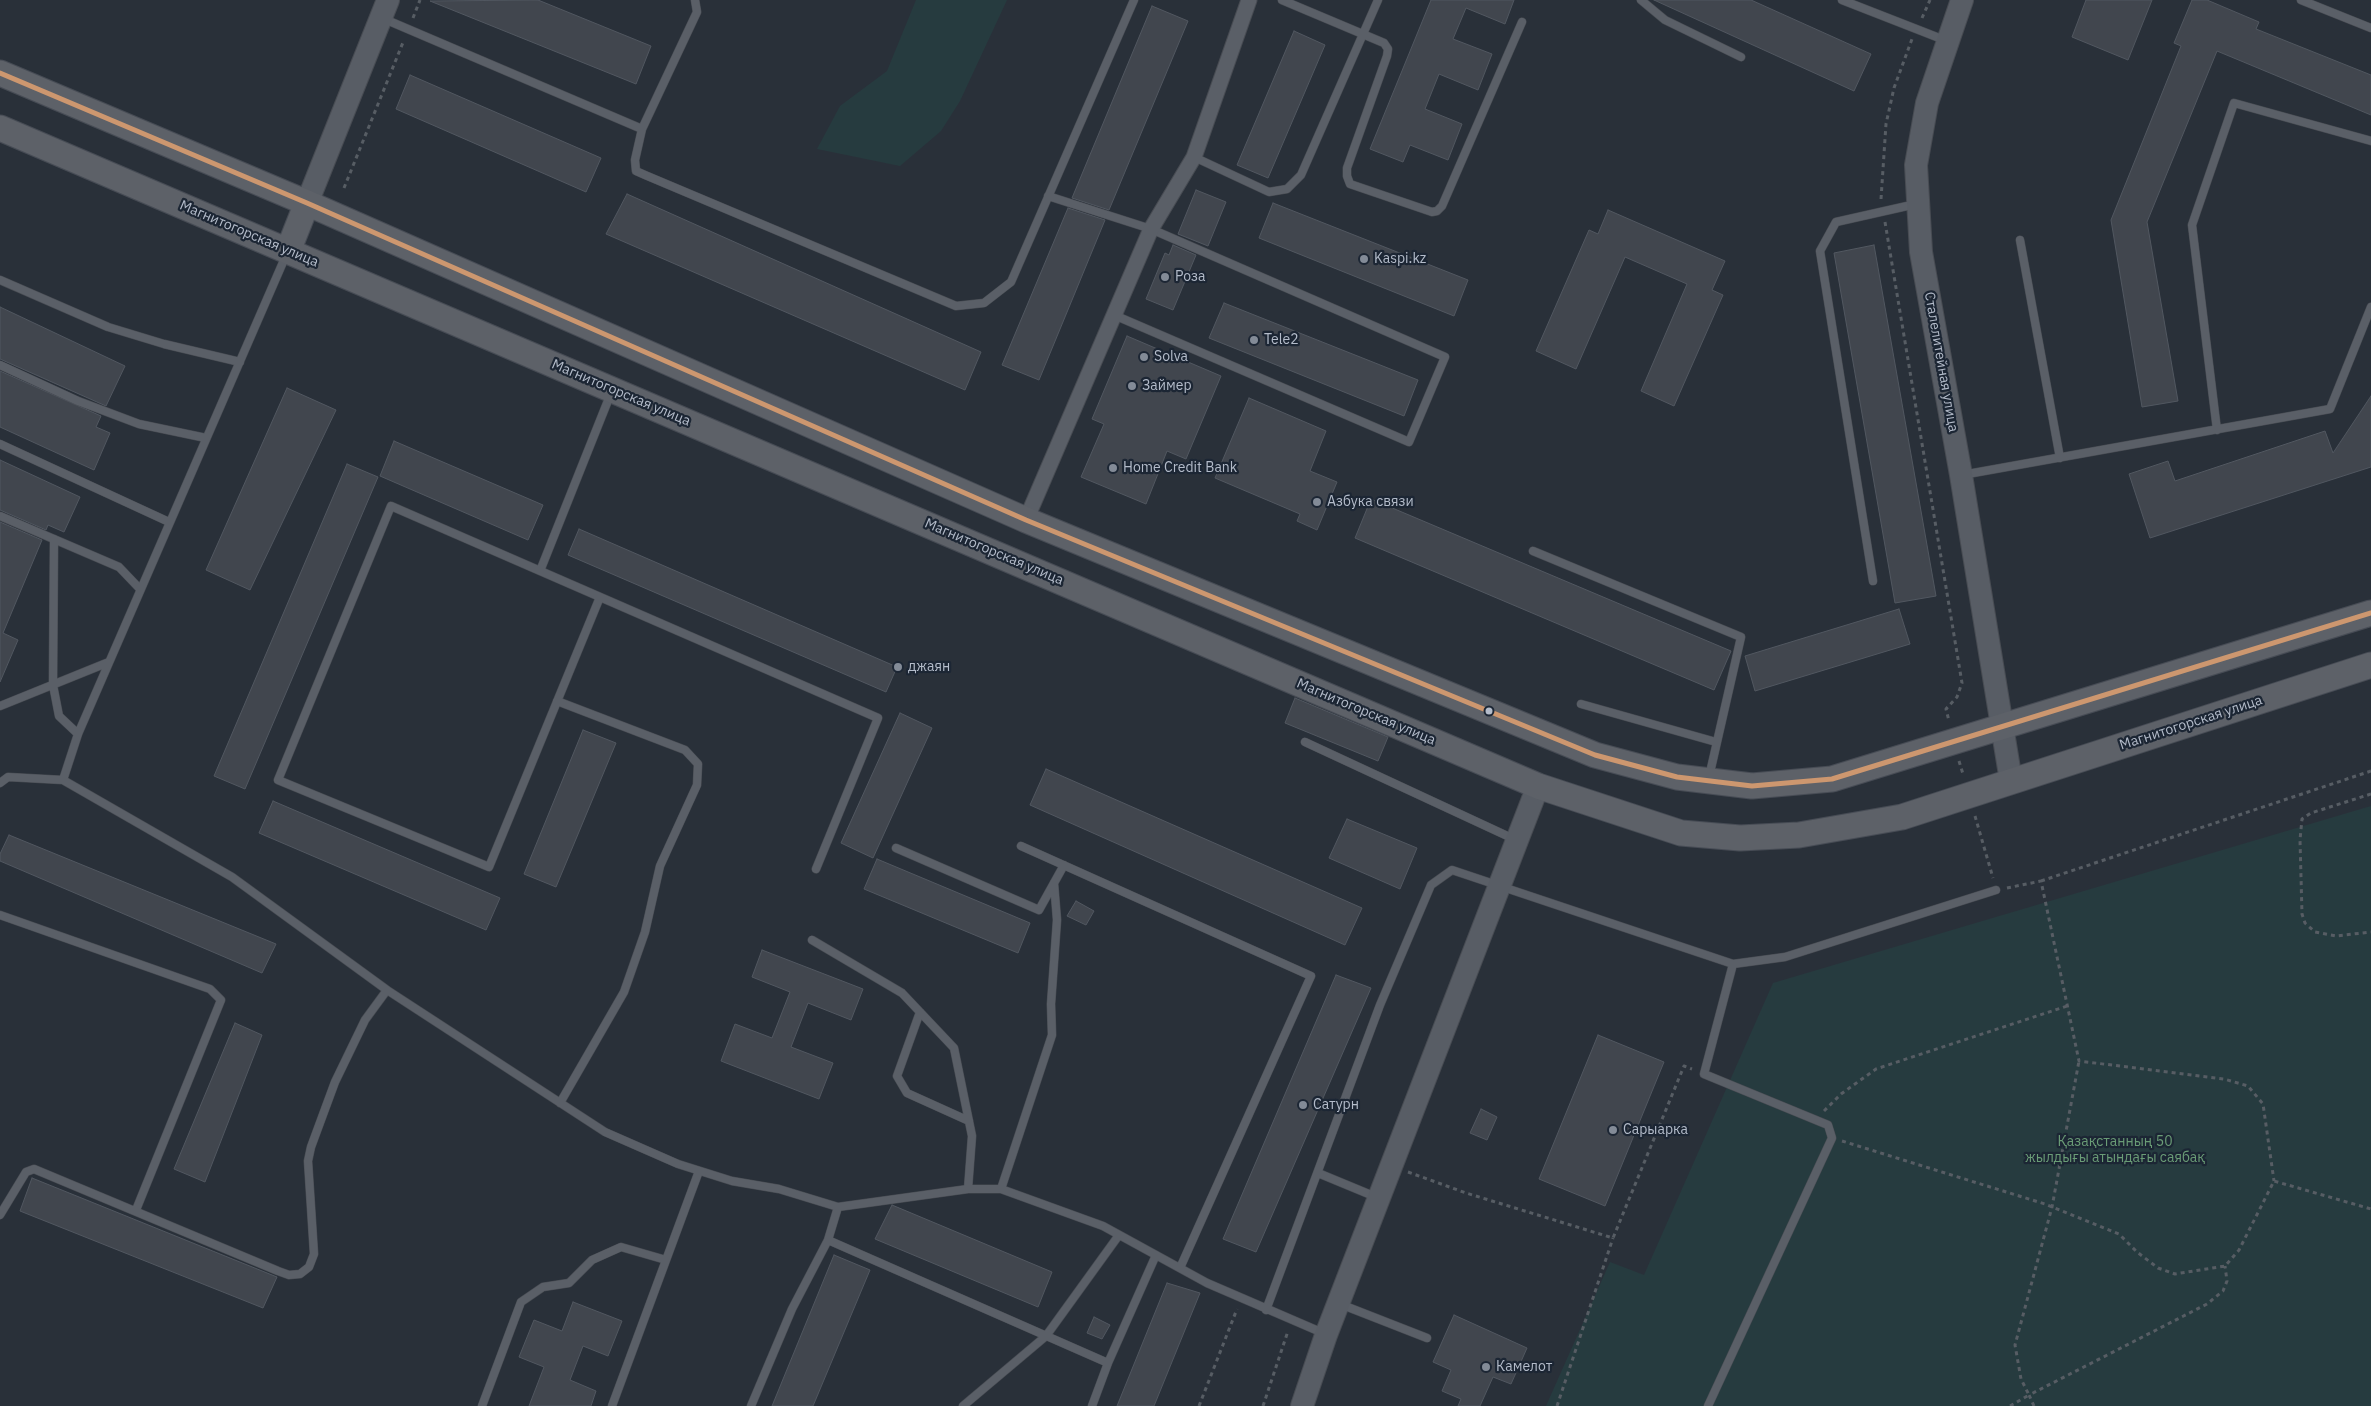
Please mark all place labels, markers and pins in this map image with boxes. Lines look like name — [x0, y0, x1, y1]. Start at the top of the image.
place label: Kaspi.kz — [1374, 251, 1426, 267]
marker: Kaspi.kz — [1358, 253, 1370, 265]
place label: Роза — [1175, 269, 1205, 285]
marker: Роза — [1159, 271, 1171, 283]
place label: Tele2 — [1264, 332, 1299, 348]
marker: Tele2 — [1248, 334, 1260, 346]
place label: Solva — [1154, 349, 1188, 365]
marker: Solva — [1138, 351, 1150, 363]
place label: Займер — [1142, 378, 1192, 394]
marker: Займер — [1126, 380, 1138, 392]
place label: Home Credit Bank — [1123, 460, 1237, 476]
marker: Home Credit Bank — [1107, 462, 1119, 474]
place label: Азбука связи — [1327, 494, 1414, 510]
marker: Азбука связи — [1311, 496, 1323, 508]
place label: джаян — [908, 659, 950, 675]
marker: джаян — [892, 661, 904, 673]
unlabelled marker — [1484, 706, 1494, 716]
place label: Сатурн — [1313, 1097, 1359, 1113]
marker: Сатурн — [1297, 1099, 1309, 1111]
place label: Сарыарка — [1623, 1122, 1688, 1138]
marker: Сарыарка — [1607, 1124, 1619, 1136]
place label: Камелот — [1496, 1359, 1552, 1375]
marker: Камелот — [1480, 1361, 1492, 1373]

